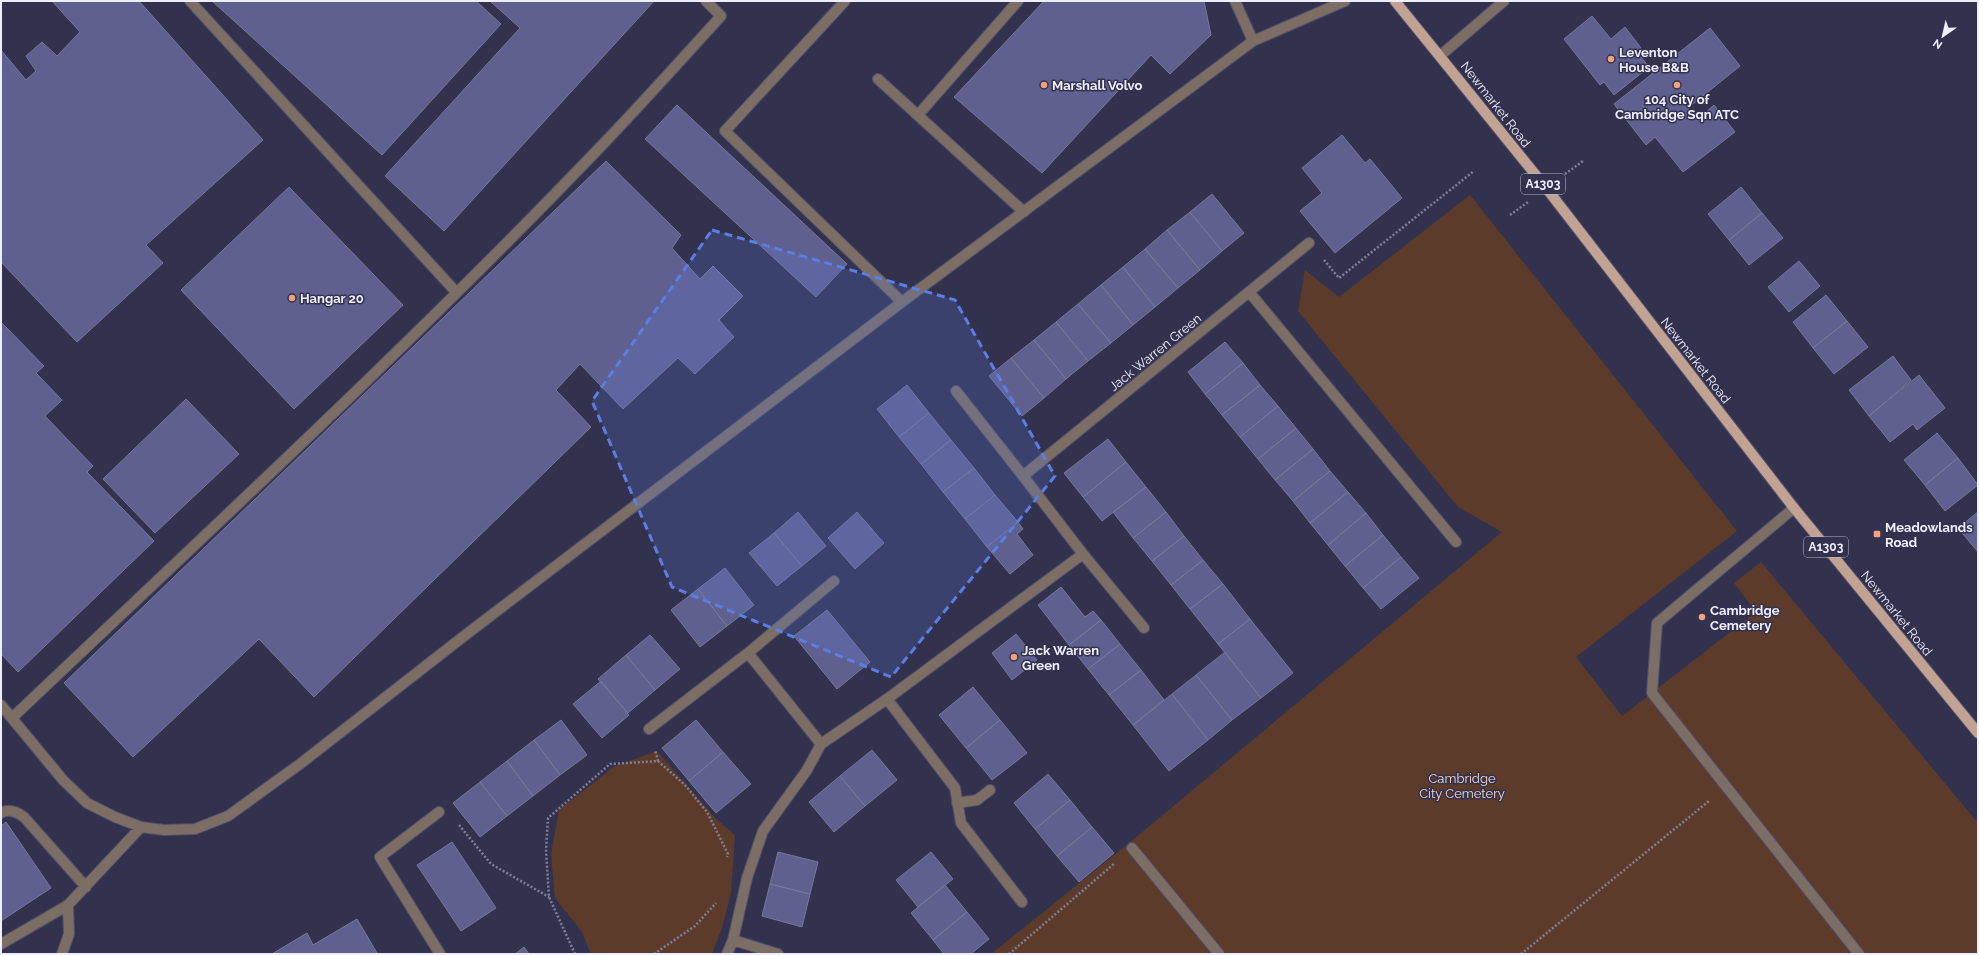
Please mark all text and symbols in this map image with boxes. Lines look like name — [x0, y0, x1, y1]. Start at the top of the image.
north arrow — [1923, 16, 1963, 56]
text: N — [1931, 36, 1945, 52]
place label: Leventon House B&B — [1619, 45, 1689, 75]
marker: Leventon House B&B — [1606, 54, 1616, 64]
street label: Newmarket Road — [1458, 59, 1534, 150]
place label: Marshall Volvo — [1052, 78, 1142, 93]
marker: Marshall Volvo — [1039, 80, 1049, 90]
marker: 104 City of Cambridge Sqn ATC — [1672, 80, 1682, 90]
place label: 104 City of Cambridge Sqn ATC — [1615, 92, 1739, 122]
road number: A1303 — [1521, 174, 1565, 194]
place label: Hangar 20 — [300, 291, 364, 306]
marker: Hangar 20 — [287, 293, 297, 303]
street label: Jack Warren Green — [1106, 311, 1204, 394]
street label: Newmarket Road — [1658, 315, 1734, 406]
place label: Meadowlands Road — [1885, 520, 1973, 550]
marker: Meadowlands Road — [1872, 529, 1882, 539]
road number: A1303 — [1804, 537, 1848, 557]
street label: Newmarket Road — [1858, 568, 1935, 659]
place label: Cambridge Cemetery — [1710, 603, 1780, 633]
marker: Cambridge Cemetery — [1697, 612, 1707, 622]
place label: Jack Warren Green — [1022, 643, 1099, 673]
marker: Jack Warren Green — [1009, 652, 1019, 662]
park label: Cambridge City Cemetery — [1419, 771, 1505, 801]

